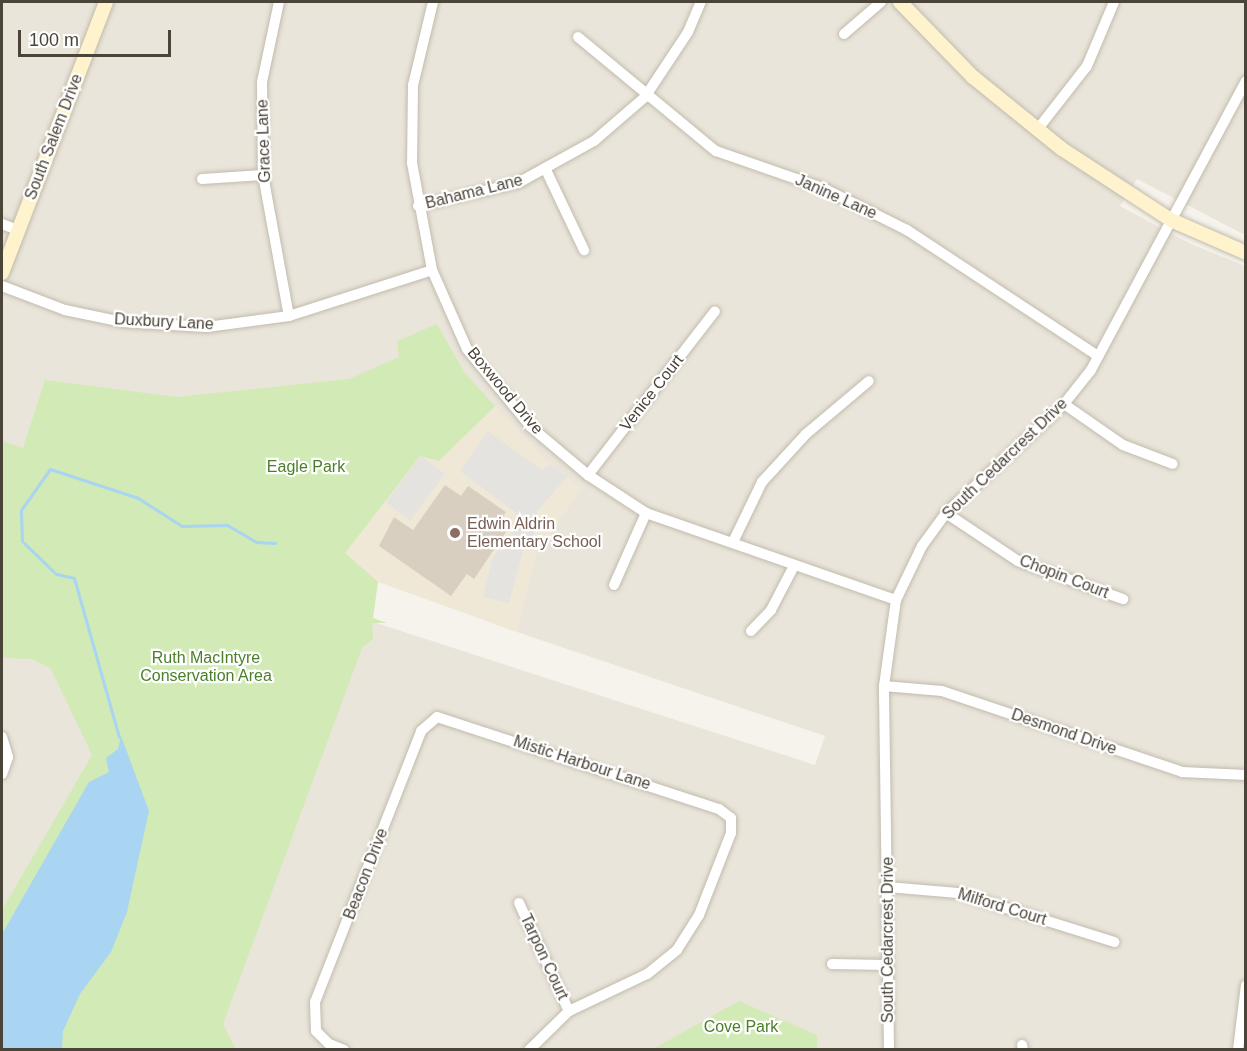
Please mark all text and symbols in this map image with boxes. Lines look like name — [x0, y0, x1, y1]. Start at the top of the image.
scale bar — [21, 18, 174, 56]
text: 100 m — [29, 30, 79, 50]
street label: South Salem Drive — [21, 71, 87, 203]
street label: Grace Lane — [253, 99, 275, 183]
street label: Janine Lane — [792, 170, 880, 224]
street label: Bahama Lane — [423, 171, 525, 213]
street label: Duxbury Lane — [114, 310, 214, 334]
street label: Boxwood Drive — [463, 344, 547, 438]
street label: Venice Court — [616, 351, 688, 435]
street label: South Cedarcrest Drive — [939, 394, 1071, 524]
park label: Eagle Park — [267, 457, 345, 477]
place label: Edwin Aldrin Elementary School — [467, 514, 601, 552]
marker: Edwin Aldrin Elementary School — [448, 526, 462, 540]
street label: Chopin Court — [1017, 551, 1111, 603]
park label: Ruth MacIntyre Conservation Area — [140, 648, 272, 686]
street label: Desmond Drive — [1009, 705, 1119, 759]
street label: Mistic Harbour Lane — [511, 732, 653, 794]
street label: Beacon Drive — [340, 826, 392, 922]
street label: South Cedarcrest Drive — [878, 857, 898, 1023]
street label: Milford Court — [955, 884, 1049, 930]
street label: Tarpon Court — [516, 911, 572, 1003]
park label: Cove Park — [704, 1017, 778, 1037]

